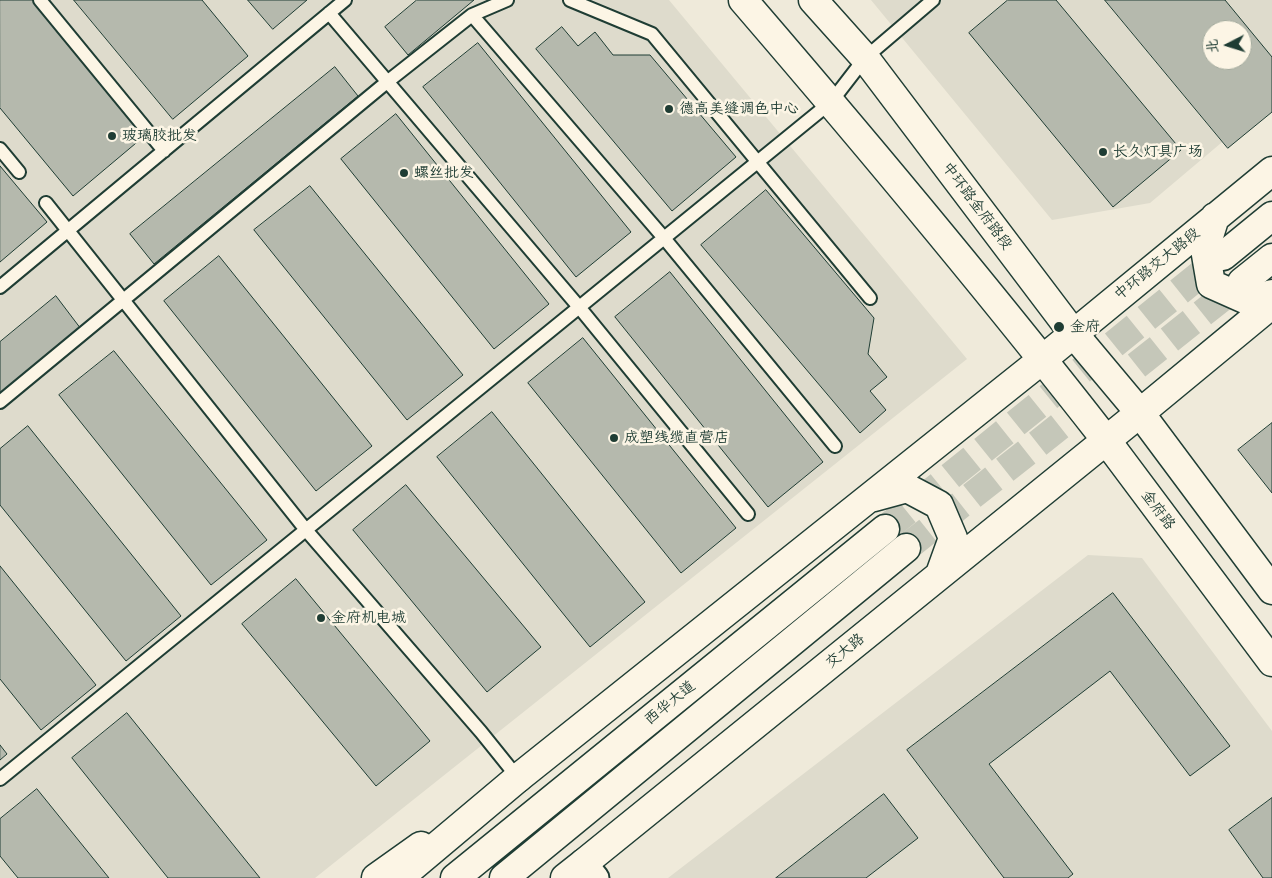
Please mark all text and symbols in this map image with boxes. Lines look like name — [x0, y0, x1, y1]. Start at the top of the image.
north arrow — [1202, 20, 1252, 70]
text: 北 — [1203, 39, 1222, 54]
place label: 德高美缝调色中心 — [679, 100, 799, 118]
marker: 德高美缝调色中心 — [663, 103, 675, 115]
place label: 玻璃胶批发 — [122, 127, 197, 145]
marker: 玻璃胶批发 — [106, 130, 118, 142]
place label: 长久灯具广场 — [1113, 143, 1203, 161]
marker: 长久灯具广场 — [1097, 146, 1109, 158]
street label: 中环路金府路段 — [938, 159, 1016, 253]
place label: 螺丝批发 — [414, 164, 474, 182]
marker: 螺丝批发 — [398, 167, 410, 179]
street label: 中环路交大路段 — [1111, 224, 1203, 304]
place label: 金府 — [1070, 318, 1100, 336]
marker: 金府 — [1052, 320, 1066, 334]
place label: 成塑线缆直营店 — [624, 429, 729, 447]
marker: 成塑线缆直营店 — [608, 432, 620, 444]
street label: 金府路 — [1137, 487, 1179, 533]
place label: 金府机电城 — [331, 609, 406, 627]
marker: 金府机电城 — [315, 612, 327, 624]
street label: 交大路 — [822, 630, 868, 672]
street label: 西华大道 — [641, 677, 699, 729]

